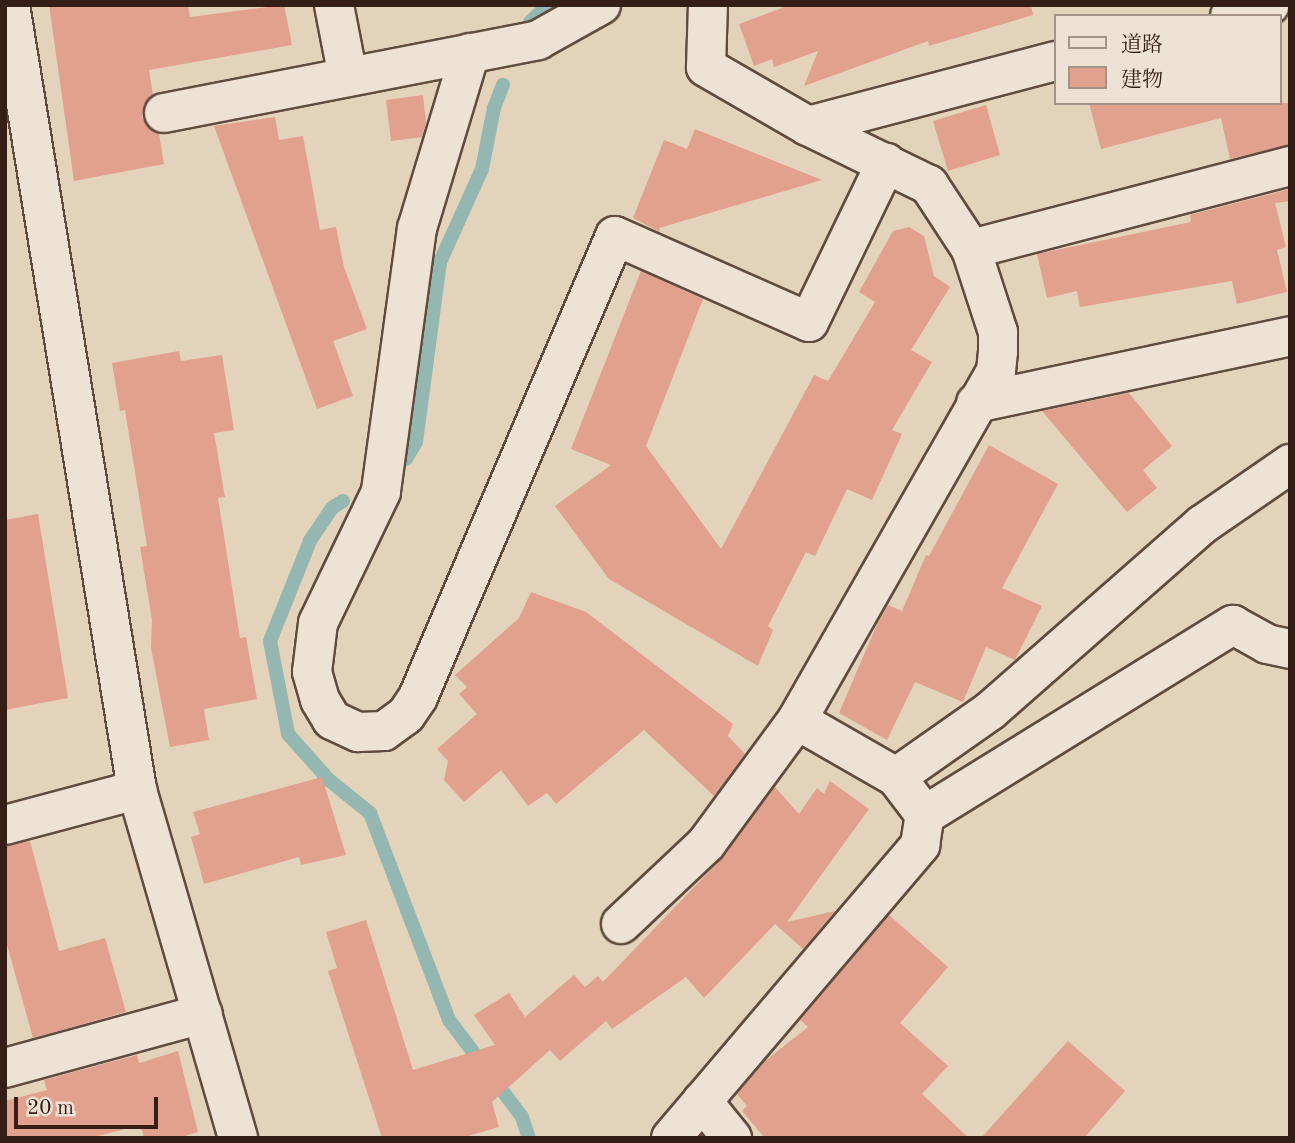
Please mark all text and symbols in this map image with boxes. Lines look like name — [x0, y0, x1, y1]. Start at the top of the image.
legend — [1054, 14, 1281, 105]
text: 道路 — [1121, 35, 1163, 56]
text: 建物 — [1121, 70, 1163, 91]
scale bar — [18, 1084, 161, 1128]
text: 20 m — [27, 1098, 74, 1119]

